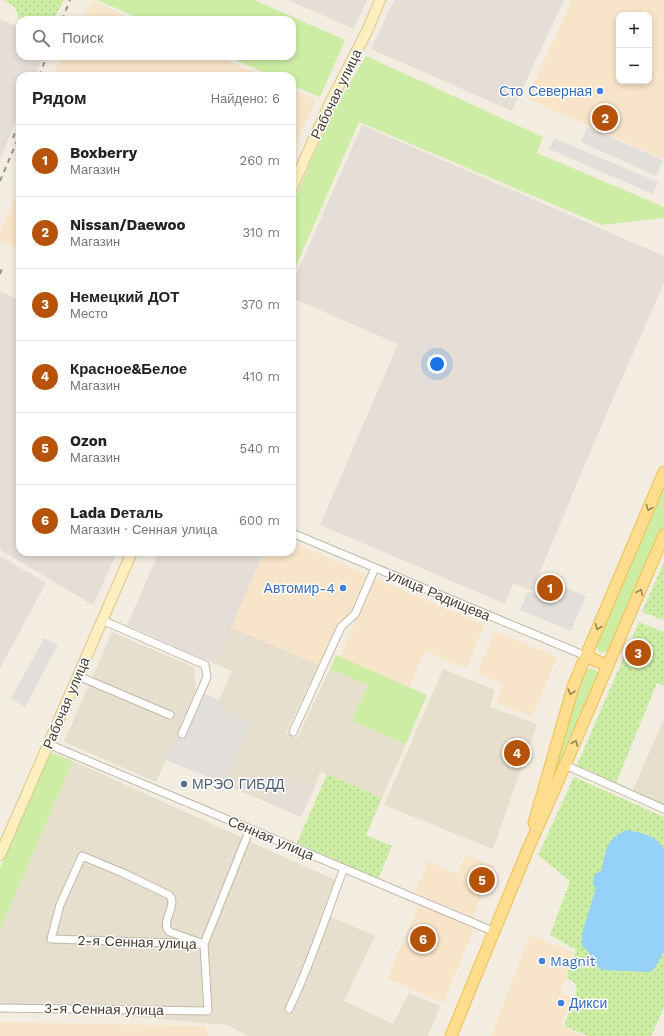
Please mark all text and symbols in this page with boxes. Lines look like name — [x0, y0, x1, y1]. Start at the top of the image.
map controls — [616, 12, 652, 84]
button: + — [616, 12, 652, 48]
search box — [16, 16, 296, 60]
icon: search — [30, 27, 52, 49]
text: Поиск — [62, 29, 104, 47]
street label: Рабочая улица — [307, 46, 365, 142]
button: − — [616, 48, 652, 84]
place label: Сто Северная — [499, 83, 592, 99]
marker: Сто Северная — [595, 86, 605, 96]
text: Рядом — [32, 88, 87, 108]
text: Найдено: 6 — [211, 91, 280, 106]
pin: 2 — [592, 103, 618, 133]
text: Boxberry — [70, 144, 137, 162]
text: 1 — [42, 153, 48, 168]
text: 260 m — [240, 153, 280, 168]
text: Магазин — [70, 162, 120, 177]
text: Nissan/Daewoo — [70, 216, 186, 234]
text: 2 — [41, 225, 49, 240]
text: 310 m — [242, 225, 280, 240]
text: Магазин — [70, 234, 120, 249]
text: Немецкий ДОТ — [70, 288, 179, 306]
text: 3 — [41, 297, 49, 312]
text: 370 m — [241, 297, 280, 312]
text: Место — [70, 306, 108, 321]
your location — [427, 354, 447, 374]
text: Красное&Белое — [70, 360, 187, 378]
text: 4 — [41, 369, 49, 384]
text: 410 m — [242, 369, 280, 384]
text: Магазин — [70, 378, 120, 393]
text: Ozon — [70, 432, 107, 450]
text: 5 — [41, 441, 49, 456]
text: 540 m — [240, 441, 280, 456]
text: Магазин — [70, 450, 120, 465]
text: Lada Dеталь — [70, 504, 163, 522]
one-way arrow — [645, 504, 653, 511]
text: 6 — [41, 513, 49, 528]
text: 600 m — [239, 513, 280, 528]
text: Магазин · Сенная улица — [70, 522, 217, 537]
street label: улица Радищева — [385, 566, 493, 624]
pin: 1 — [537, 573, 563, 603]
place label: Автомир-4 — [264, 580, 335, 596]
marker: Автомир-4 — [338, 583, 348, 593]
one-way arrow — [635, 588, 643, 595]
one-way arrow — [595, 623, 603, 631]
pin: 3 — [625, 638, 651, 668]
street label: Рабочая улица — [39, 655, 93, 751]
one-way arrow — [567, 689, 576, 696]
pin: 4 — [504, 738, 530, 768]
one-way arrow — [570, 739, 578, 747]
place label: МРЭО ГИБДД — [192, 776, 285, 792]
marker: МРЭО ГИБДД — [179, 779, 189, 789]
street label: Сенная улица — [226, 813, 317, 863]
pin: 5 — [469, 865, 495, 895]
pin: 6 — [410, 924, 436, 954]
street label: 2-я Сенная улица — [77, 932, 197, 952]
place label: Magnit — [550, 953, 596, 969]
marker: Magnit — [537, 956, 547, 966]
place label: Дикси — [569, 995, 607, 1011]
marker: Дикси — [556, 998, 566, 1008]
street label: 3-я Сенная улица — [44, 1000, 164, 1018]

